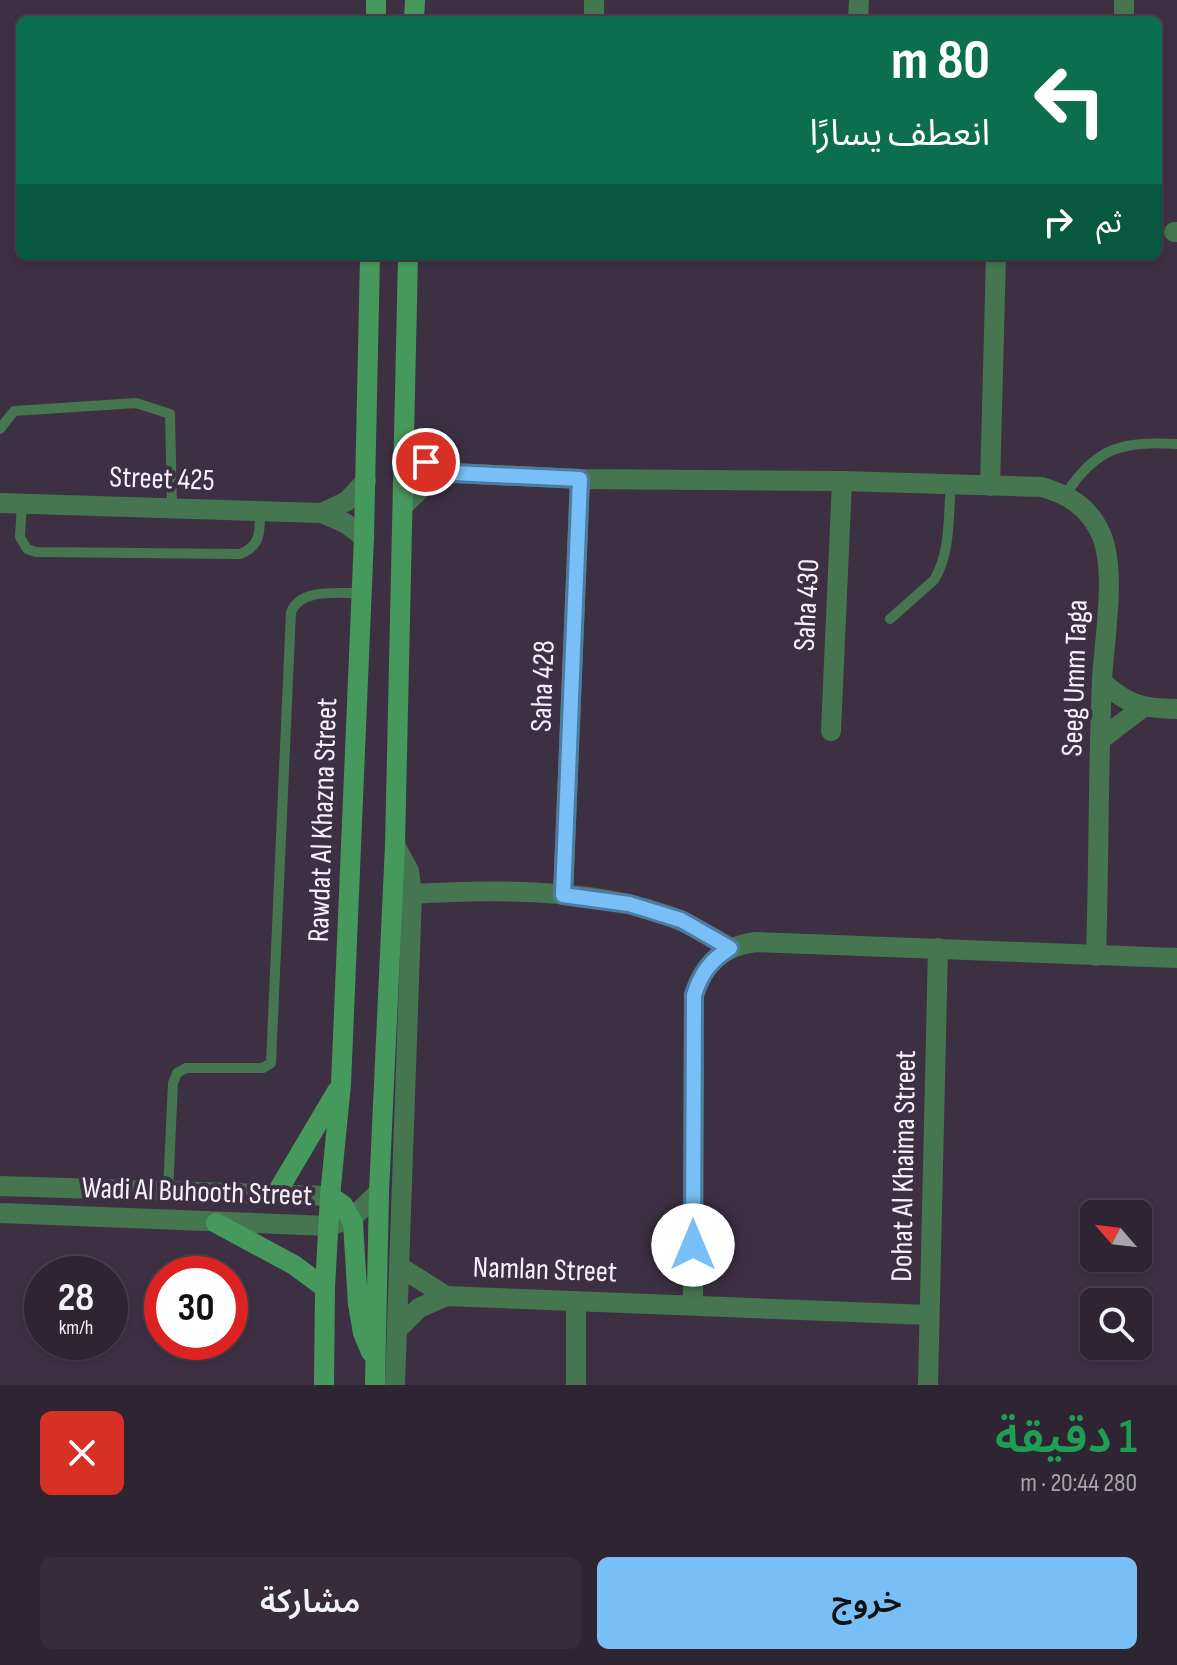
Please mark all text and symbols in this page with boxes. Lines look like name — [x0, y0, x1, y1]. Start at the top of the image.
text: 80 m — [891, 28, 990, 95]
icon: left — [1018, 48, 1122, 152]
text: انعطف يسارًا — [809, 113, 990, 156]
icon: right — [1036, 200, 1080, 244]
text: ثم — [1096, 205, 1122, 241]
pin — [392, 428, 460, 496]
icon: arrive — [404, 440, 448, 484]
street label: Street 425 — [109, 459, 215, 499]
street label: Saha 430 — [787, 558, 827, 652]
street label: Seeg Umm Taga — [1054, 599, 1096, 757]
street label: Saha 428 — [523, 640, 563, 733]
street label: Rawdat Al Khazna Street — [301, 697, 345, 943]
street label: Dohat Al Khaima Street — [884, 1050, 924, 1282]
street label: Wadi Al Buhooth Street — [81, 1170, 313, 1214]
north arrow — [1080, 1200, 1152, 1272]
map controls — [1080, 1200, 1152, 1360]
position arrow — [651, 1203, 735, 1287]
street label: Namlan Street — [472, 1249, 618, 1291]
speed limit sign: 30 — [144, 1256, 248, 1360]
text: 28 — [58, 1274, 94, 1322]
button: search — [1080, 1288, 1152, 1360]
text: km/h — [59, 1316, 93, 1340]
text: 1 دقيقة — [995, 1409, 1137, 1466]
button: close — [40, 1411, 124, 1495]
text: 280 m · 20:44 — [1020, 1468, 1137, 1499]
button: مشاركة — [40, 1557, 581, 1649]
button: خروج — [597, 1557, 1137, 1649]

